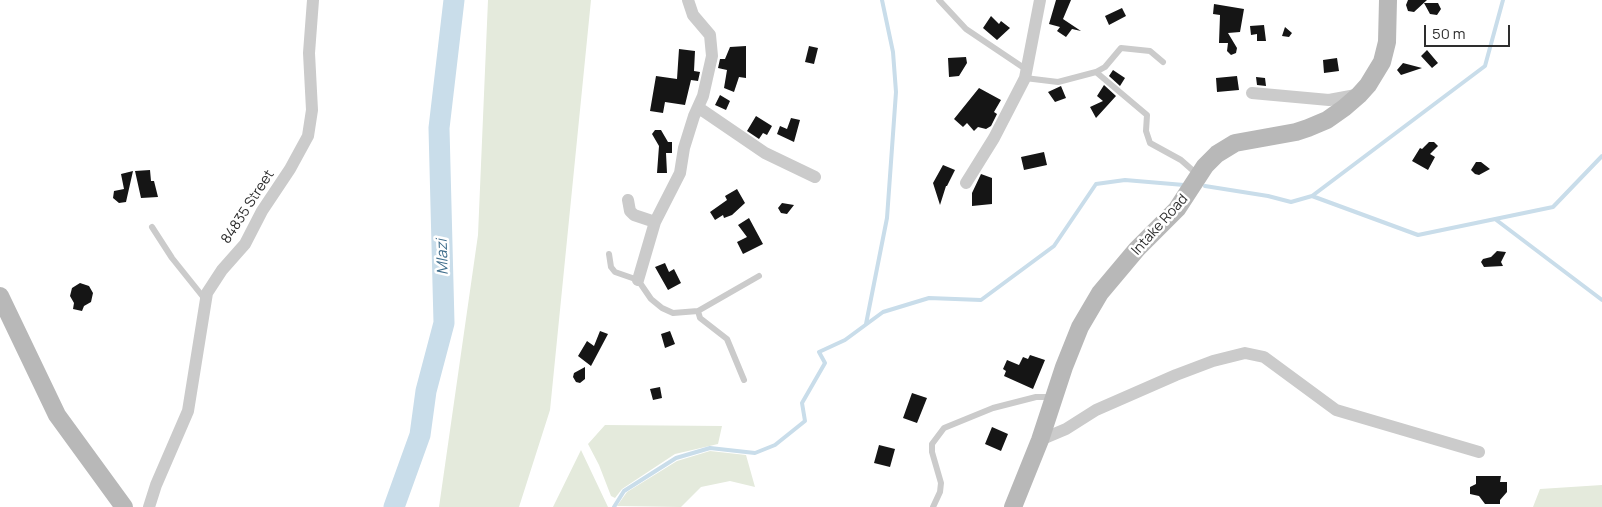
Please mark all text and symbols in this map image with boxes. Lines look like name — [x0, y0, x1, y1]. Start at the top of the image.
scale bar — [1427, 15, 1513, 47]
text: 50 m — [1432, 23, 1466, 44]
street label: 84835 Street — [218, 167, 278, 247]
street label: Intake Road — [1128, 191, 1192, 259]
water label: Mlazi — [433, 239, 453, 275]

